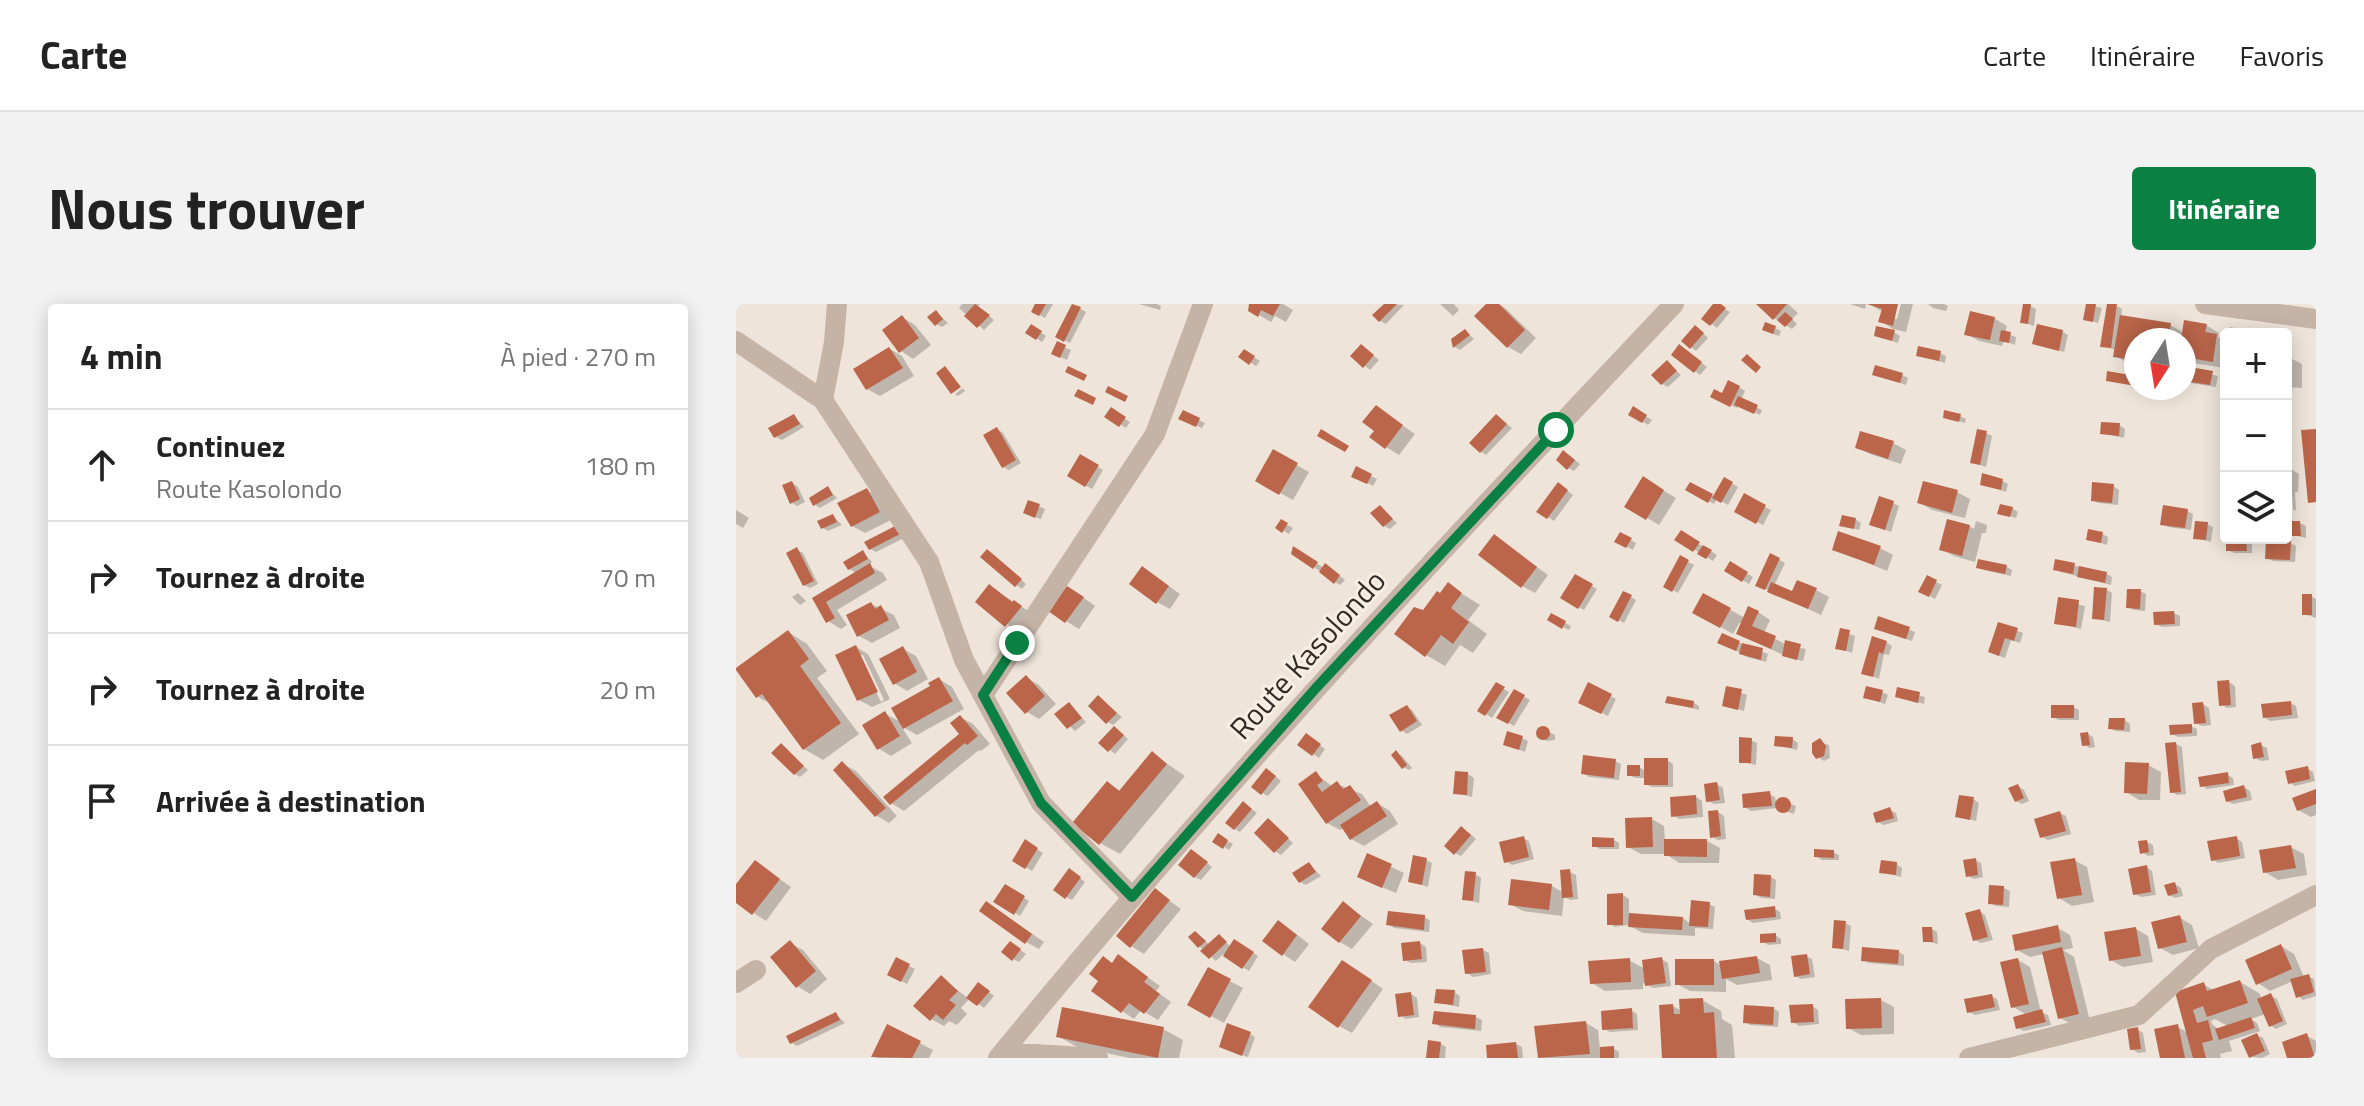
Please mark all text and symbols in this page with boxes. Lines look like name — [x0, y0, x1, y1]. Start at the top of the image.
text: Carte — [40, 26, 127, 84]
text: Carte — [1983, 34, 2046, 77]
text: Itinéraire — [2090, 34, 2195, 77]
text: Favoris — [2239, 34, 2324, 77]
text: Nous trouver — [48, 166, 365, 251]
button: Itinéraire — [2132, 167, 2316, 250]
north arrow — [2124, 328, 2196, 400]
map controls — [2220, 328, 2292, 544]
button: + — [2220, 328, 2292, 400]
text: 4 min — [80, 330, 163, 382]
text: À pied · 270 m — [500, 337, 656, 376]
button: − — [2220, 400, 2292, 472]
route start — [1538, 412, 1574, 448]
text: Continuez — [156, 423, 285, 469]
icon: ahead — [80, 443, 124, 487]
text: 180 m — [585, 446, 656, 485]
text: Route Kasolondo — [156, 469, 342, 508]
button: layers — [2220, 472, 2292, 544]
text: Tournez à droite — [156, 554, 365, 600]
icon: right — [80, 555, 124, 599]
text: 70 m — [599, 558, 656, 597]
street label: Route Kasolondo — [1218, 559, 1396, 750]
route end — [999, 625, 1035, 661]
text: Tournez à droite — [156, 666, 365, 712]
icon: right — [80, 667, 124, 711]
text: 20 m — [599, 670, 656, 709]
text: Arrivée à destination — [156, 778, 426, 824]
icon: arrive — [80, 779, 124, 823]

